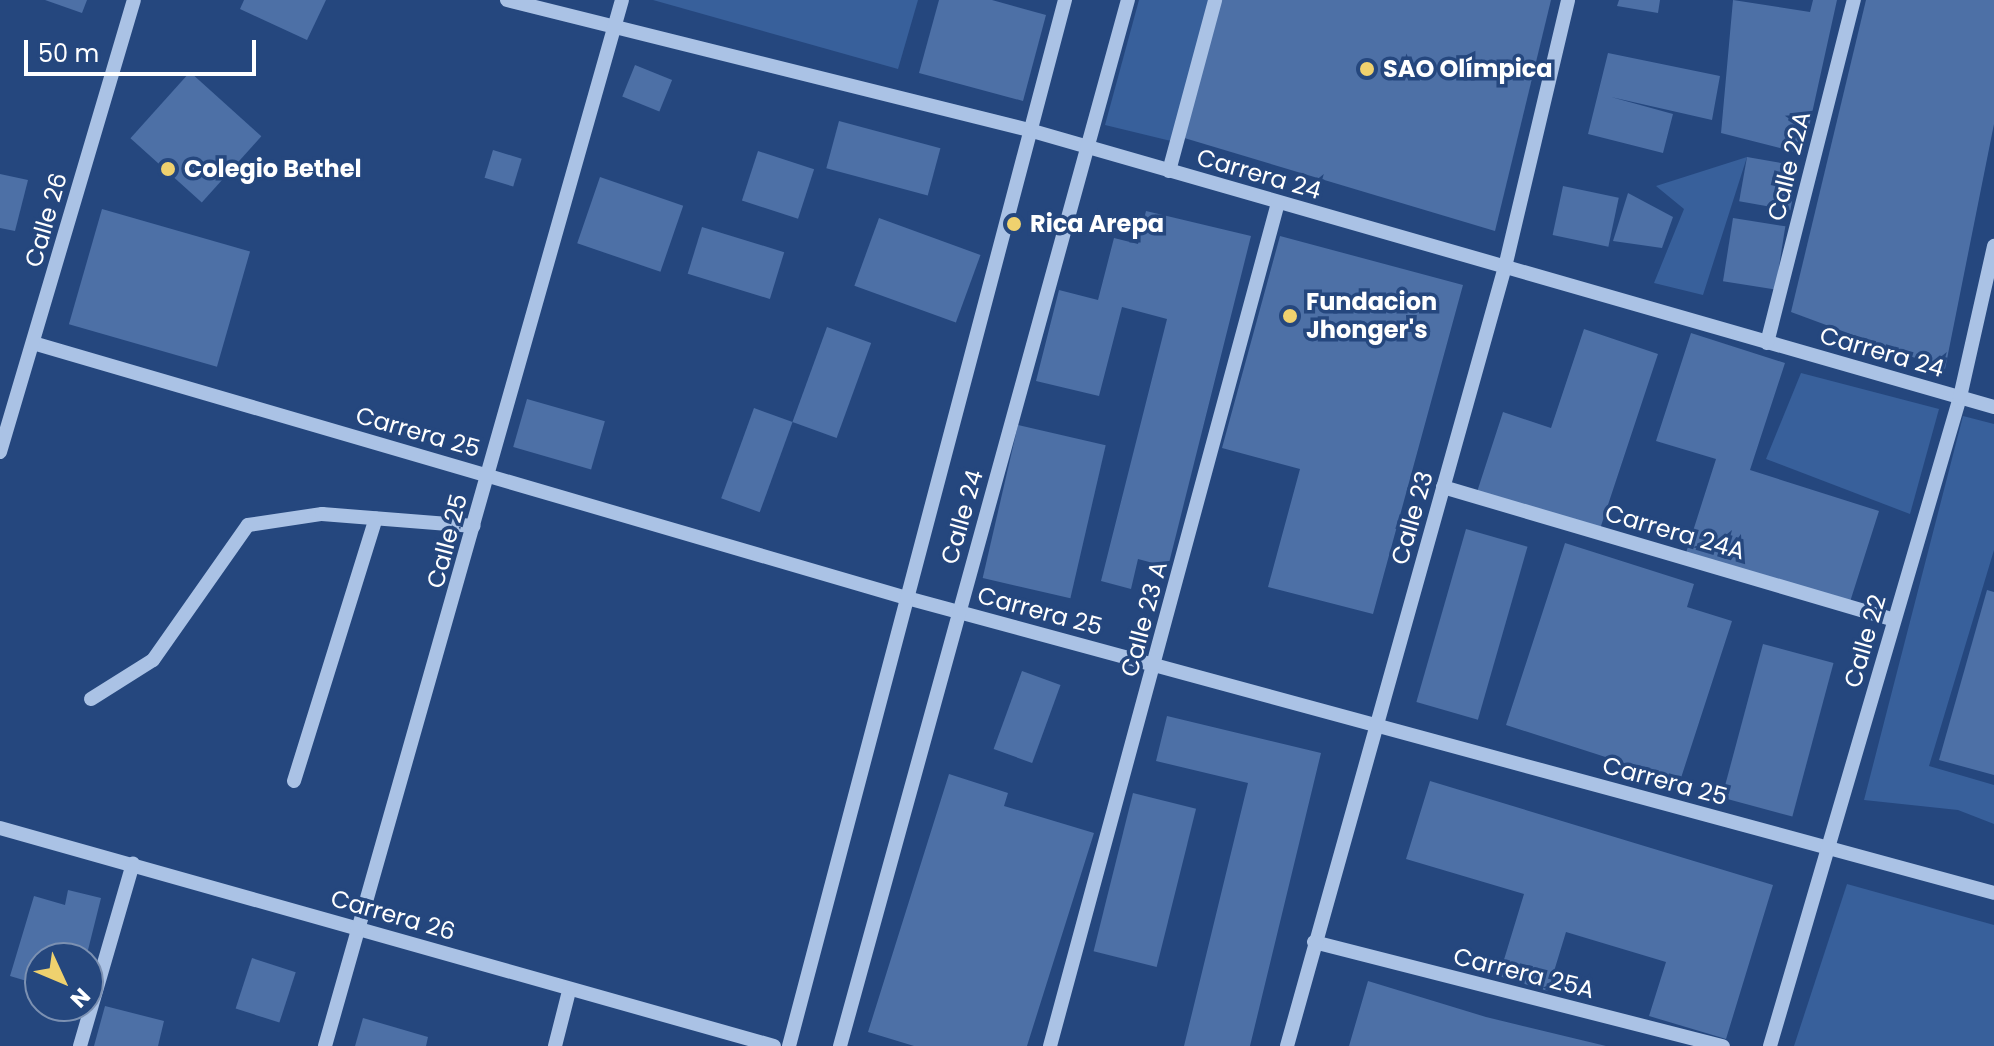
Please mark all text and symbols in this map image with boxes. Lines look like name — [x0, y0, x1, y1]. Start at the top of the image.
scale bar — [28, 24, 260, 74]
text: 50 m — [38, 37, 99, 70]
place label: SAO Olímpica — [1383, 55, 1553, 83]
marker: SAO Olímpica — [1358, 60, 1376, 78]
street label: Calle 22A — [1762, 108, 1816, 224]
street label: Carrera 24 — [1194, 143, 1324, 205]
place label: Colegio Bethel — [184, 155, 362, 183]
marker: Colegio Bethel — [159, 160, 177, 178]
street label: Calle 26 — [19, 169, 73, 271]
place label: Rica Arepa — [1030, 210, 1164, 238]
marker: Rica Arepa — [1005, 215, 1023, 233]
place label: Fundacion Jhonger's — [1306, 288, 1437, 344]
marker: Fundacion Jhonger's — [1281, 307, 1299, 325]
street label: Carrera 24 — [1817, 321, 1947, 383]
street label: Carrera 25 — [353, 401, 483, 463]
street label: Calle 24 — [935, 467, 989, 567]
street label: Calle 23 — [1385, 468, 1439, 568]
street label: Calle 25 — [421, 491, 473, 591]
street label: Carrera 24A — [1602, 498, 1748, 566]
street label: Calle 23 A — [1115, 558, 1173, 680]
street label: Carrera 25 — [974, 581, 1106, 641]
street label: Calle 22 — [1838, 591, 1892, 691]
street label: Carrera 25 — [1599, 751, 1731, 811]
street label: Carrera 26 — [327, 883, 459, 947]
north arrow — [24, 942, 104, 1022]
street label: Carrera 25A — [1451, 942, 1597, 1004]
text: N — [63, 981, 97, 1014]

